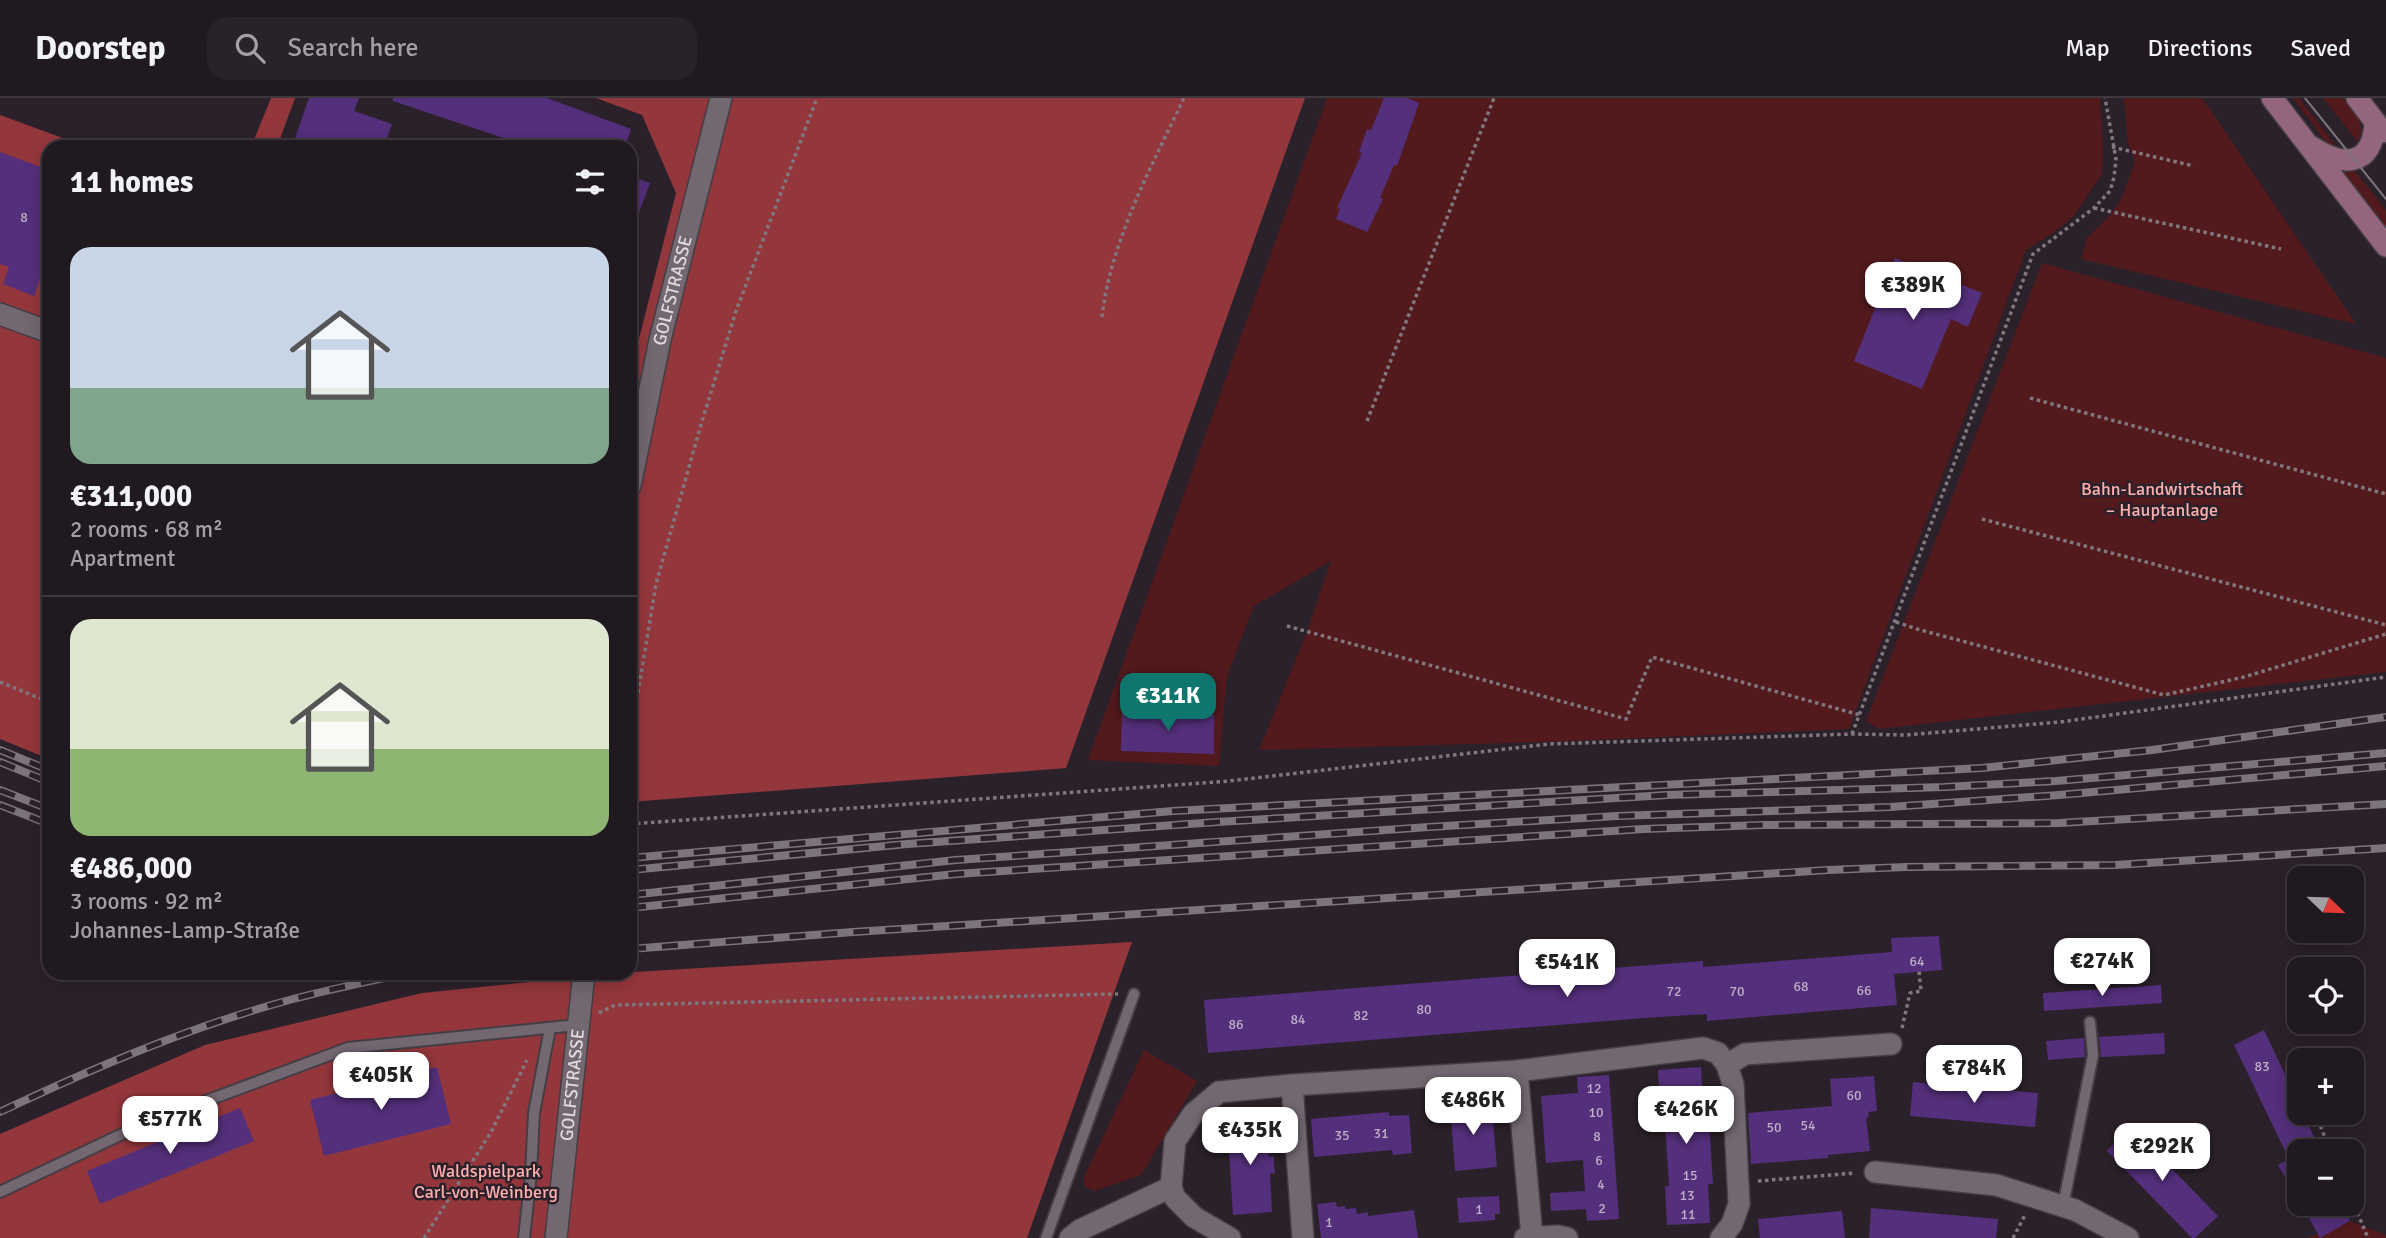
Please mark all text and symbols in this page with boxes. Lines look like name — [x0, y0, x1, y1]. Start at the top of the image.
search box — [207, 17, 697, 80]
text: Doorstep — [35, 28, 165, 69]
icon: search — [231, 29, 269, 67]
text: Search here — [287, 32, 419, 64]
text: Map — [2065, 33, 2110, 63]
text: Directions — [2148, 33, 2253, 63]
text: Saved — [2291, 33, 2351, 63]
icon: filters — [571, 163, 609, 201]
text: 11 homes — [70, 164, 193, 201]
house number: 8 — [20, 209, 28, 226]
street label: GOLFSTRASSE — [648, 233, 697, 348]
pin: €389K — [1864, 262, 1962, 322]
text: €389K — [1881, 270, 1945, 299]
icon: home — [277, 292, 403, 418]
text: €311,000 — [70, 478, 192, 515]
park label: Bahn-Landwirtschaft – Hauptanlage — [2081, 478, 2243, 521]
text: 2 rooms · 68 m² — [70, 515, 223, 544]
text: Apartment — [70, 544, 175, 573]
icon: home — [277, 664, 403, 790]
pin: €311K — [1119, 674, 1217, 733]
text: €311K — [1136, 681, 1200, 710]
text: €486,000 — [70, 850, 192, 887]
north arrow — [2287, 866, 2364, 943]
map controls — [2287, 866, 2364, 1216]
text: 3 rooms · 92 m² — [70, 887, 223, 916]
text: Johannes-Lamp-Straße — [70, 916, 300, 945]
pin: €274K — [2053, 939, 2151, 998]
pin: €541K — [1518, 940, 1616, 999]
text: €274K — [2070, 946, 2134, 975]
text: €541K — [1535, 947, 1599, 976]
house number: 64 — [1909, 953, 1925, 970]
button: locate — [2287, 957, 2364, 1034]
house number: 68 — [1793, 978, 1809, 995]
house number: 66 — [1856, 982, 1872, 999]
house number: 72 — [1666, 983, 1682, 1000]
house number: 70 — [1729, 983, 1745, 1000]
house number: 80 — [1416, 1001, 1432, 1018]
house number: 82 — [1353, 1007, 1369, 1024]
house number: 84 — [1290, 1011, 1306, 1028]
house number: 86 — [1228, 1016, 1244, 1033]
street label: GOLFSTRASSE — [555, 1028, 589, 1142]
pin: €784K — [1925, 1046, 2023, 1105]
button: + — [2287, 1048, 2364, 1125]
pin: €405K — [332, 1052, 430, 1112]
text: €784K — [1942, 1053, 2006, 1082]
house number: 83 — [2254, 1058, 2270, 1075]
text: €405K — [349, 1060, 413, 1089]
pin: €486K — [1424, 1077, 1522, 1137]
house number: 12 — [1586, 1080, 1602, 1097]
text: €486K — [1441, 1085, 1505, 1114]
pin: €426K — [1637, 1086, 1735, 1146]
house number: 60 — [1846, 1087, 1862, 1104]
text: €426K — [1654, 1094, 1718, 1123]
pin: €577K — [121, 1096, 219, 1156]
text: €577K — [138, 1104, 202, 1133]
house number: 10 — [1588, 1104, 1604, 1121]
pin: €435K — [1201, 1108, 1299, 1167]
text: €435K — [1218, 1115, 1282, 1144]
house number: 54 — [1800, 1117, 1816, 1134]
house number: 50 — [1766, 1119, 1782, 1136]
pin: €292K — [2113, 1124, 2211, 1183]
house number: 31 — [1373, 1125, 1389, 1142]
house number: 35 — [1334, 1127, 1350, 1144]
house number: 8 — [1593, 1128, 1601, 1145]
text: €292K — [2130, 1131, 2194, 1160]
button: − — [2287, 1139, 2364, 1216]
house number: 6 — [1595, 1152, 1603, 1169]
park label: Waldspielpark Carl-von-Weinberg — [414, 1160, 558, 1203]
house number: 15 — [1682, 1167, 1698, 1184]
house number: 4 — [1597, 1176, 1605, 1193]
house number: 13 — [1679, 1187, 1695, 1204]
house number: 2 — [1598, 1200, 1606, 1217]
house number: 1 — [1475, 1201, 1483, 1218]
house number: 11 — [1680, 1206, 1696, 1223]
house number: 1 — [1325, 1214, 1333, 1231]

